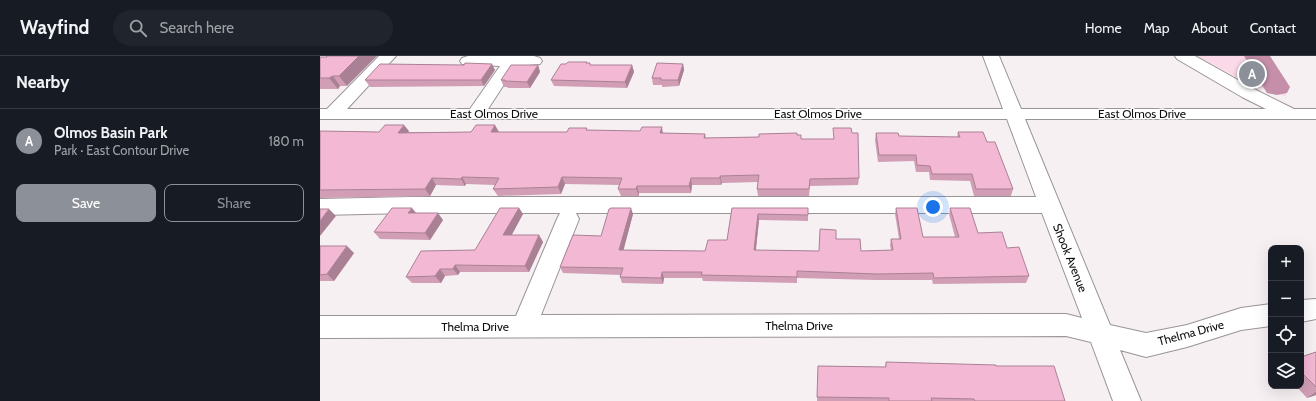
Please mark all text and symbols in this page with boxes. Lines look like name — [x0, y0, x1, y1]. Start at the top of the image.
search box — [113, 10, 393, 46]
text: Wayfind — [20, 16, 89, 39]
icon: search — [127, 17, 149, 39]
text: Search here — [159, 19, 234, 37]
text: Home — [1085, 19, 1122, 37]
text: Map — [1144, 19, 1169, 37]
text: About — [1191, 19, 1228, 37]
text: Contact — [1250, 19, 1296, 37]
pin: A — [1239, 59, 1265, 89]
text: Nearby — [16, 72, 69, 92]
street label: East Olmos Drive — [450, 106, 538, 121]
street label: East Olmos Drive — [774, 106, 862, 121]
street label: East Olmos Drive — [1098, 106, 1186, 121]
text: Olmos Basin Park — [54, 124, 167, 142]
text: A — [25, 133, 33, 149]
text: 180 m — [268, 133, 304, 149]
text: Park · East Contour Drive — [54, 142, 189, 158]
button: Save — [16, 184, 156, 222]
button: Share — [164, 184, 304, 222]
your location — [923, 197, 943, 217]
street label: Shook Avenue — [1050, 221, 1091, 294]
map controls — [1268, 245, 1304, 389]
button: + — [1268, 245, 1304, 281]
button: − — [1268, 281, 1304, 317]
street label: Thelma Drive — [1156, 317, 1226, 349]
button: locate — [1268, 317, 1304, 353]
street label: Thelma Drive — [765, 318, 833, 333]
street label: Thelma Drive — [441, 319, 509, 334]
button: layers — [1268, 353, 1304, 389]

